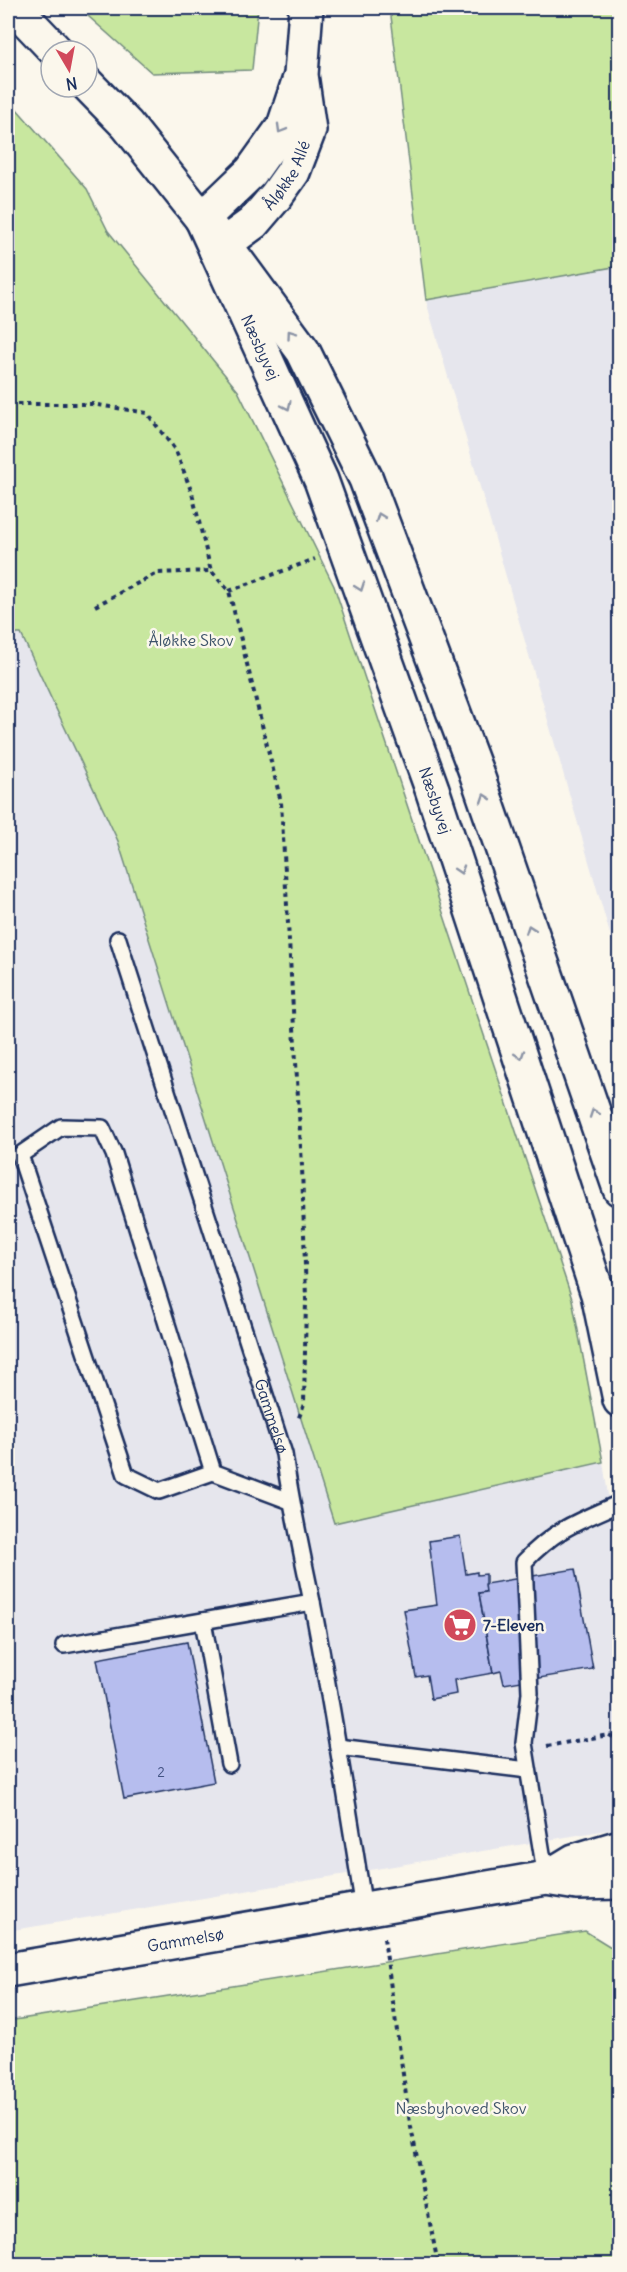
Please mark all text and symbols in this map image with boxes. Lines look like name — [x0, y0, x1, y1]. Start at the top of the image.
north arrow — [39, 39, 99, 99]
text: N — [64, 73, 79, 95]
one-way arrow — [277, 123, 288, 133]
street label: Åløkke Allé — [259, 137, 314, 214]
street label: Næsbyvej — [237, 311, 284, 383]
one-way arrow — [287, 330, 298, 341]
one-way arrow — [280, 400, 292, 411]
one-way arrow — [375, 512, 387, 523]
one-way arrow — [352, 581, 365, 592]
park label: Åløkke Skov — [148, 630, 234, 650]
street label: Næsbyvej — [415, 764, 456, 836]
one-way arrow — [480, 793, 492, 804]
one-way arrow — [453, 864, 465, 875]
one-way arrow — [525, 924, 538, 935]
one-way arrow — [513, 1049, 526, 1060]
one-way arrow — [588, 1109, 601, 1119]
street label: Gammelsø — [250, 1376, 293, 1456]
supermarket icon: 7-Eleven — [442, 1607, 478, 1643]
place label: 7-Eleven — [483, 1615, 544, 1635]
house number: 2 — [157, 1763, 165, 1781]
street label: Gammelsø — [146, 1923, 225, 1956]
park label: Næsbyhoved Skov — [395, 2098, 527, 2118]

